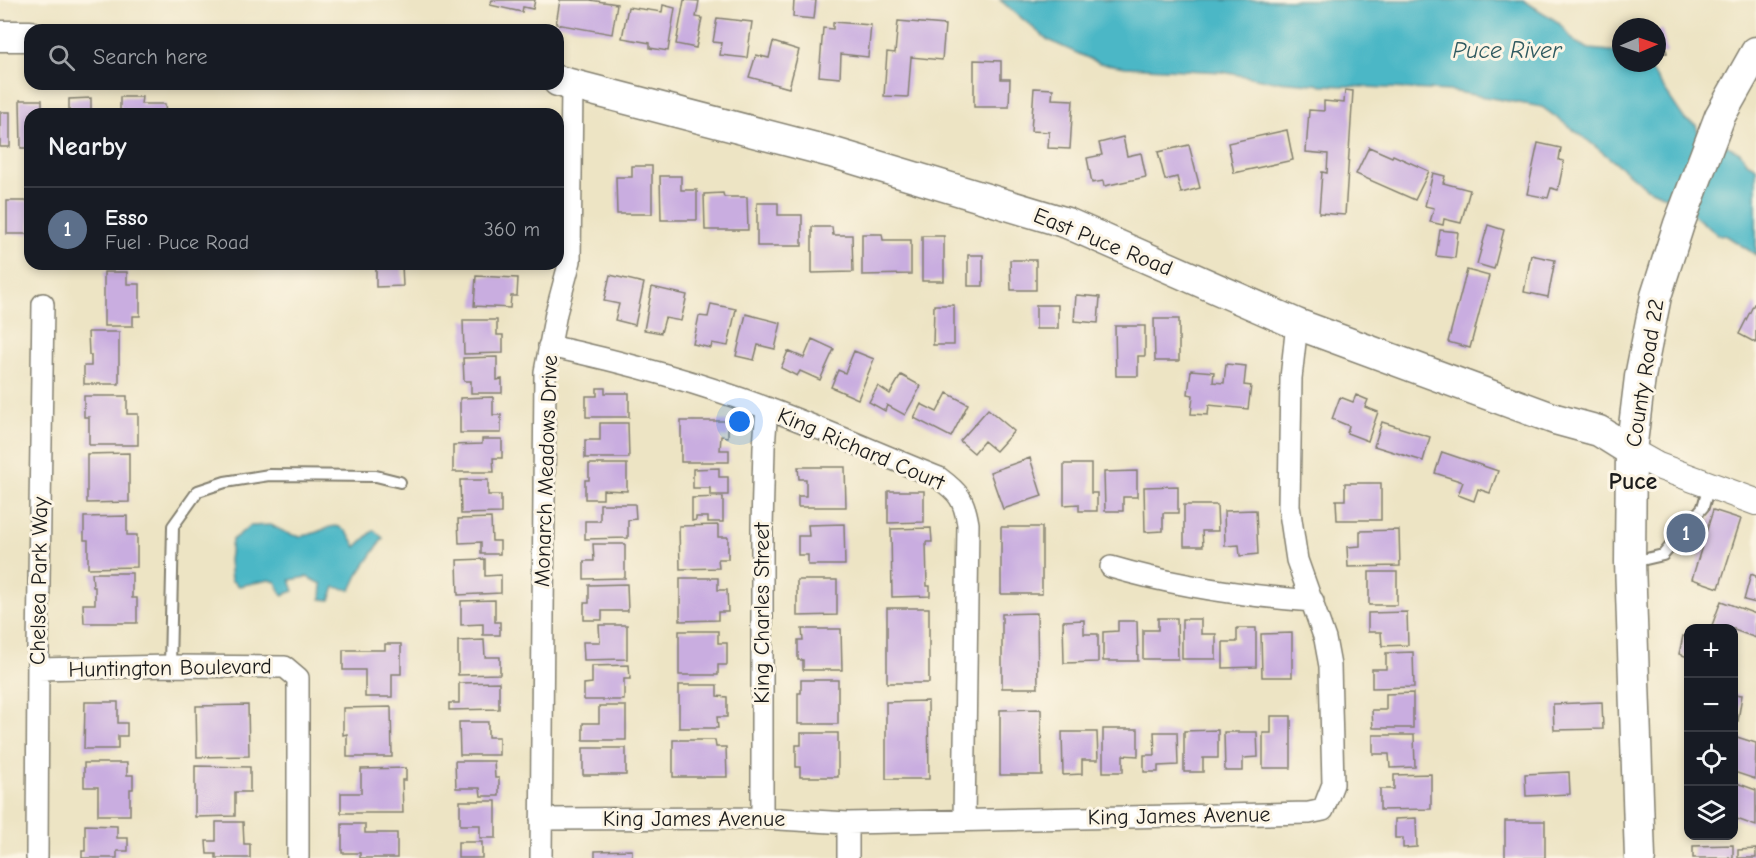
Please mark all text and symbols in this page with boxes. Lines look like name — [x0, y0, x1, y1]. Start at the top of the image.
north arrow — [1612, 18, 1666, 72]
search box — [24, 24, 564, 90]
water label: Puce River — [1453, 36, 1563, 64]
icon: search — [45, 41, 78, 74]
text: Search here — [93, 44, 208, 70]
text: Nearby — [48, 132, 127, 162]
street label: East Puce Road — [1030, 202, 1176, 282]
text: Esso — [105, 205, 148, 231]
text: 1 — [64, 218, 71, 241]
text: 360 m — [484, 218, 540, 241]
text: Fuel · Puce Road — [105, 231, 249, 254]
street label: County Road 22 — [1620, 297, 1670, 449]
street label: Monarch Meadows Drive — [529, 354, 563, 588]
street label: King Richard Court — [774, 402, 949, 496]
your location — [725, 407, 754, 436]
district label: Puce — [1609, 467, 1658, 495]
street label: Chelsea Park Way — [25, 497, 53, 665]
pin: 1 — [1666, 510, 1706, 556]
street label: King Charles Street — [749, 522, 775, 704]
map controls — [1684, 624, 1738, 840]
button: + — [1684, 624, 1738, 678]
street label: Huntington Boulevard — [68, 653, 272, 683]
button: − — [1684, 678, 1738, 732]
button: locate — [1684, 732, 1738, 786]
button: layers — [1684, 786, 1738, 840]
street label: King James Avenue — [1087, 801, 1271, 831]
street label: King James Avenue — [603, 806, 785, 832]

